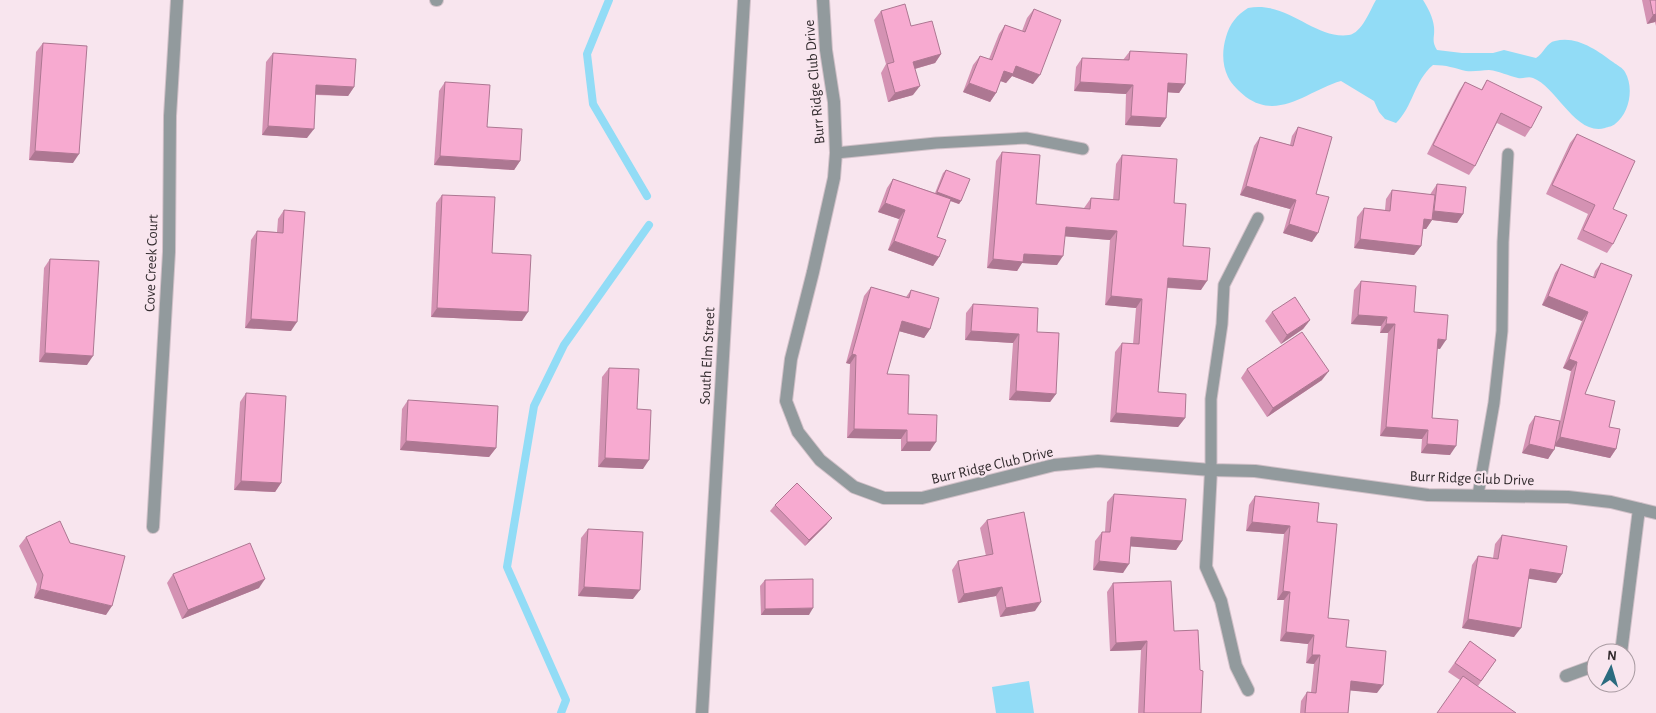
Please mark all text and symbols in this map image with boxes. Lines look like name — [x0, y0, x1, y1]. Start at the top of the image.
street label: Burr Ridge Club Drive — [802, 19, 827, 145]
street label: Cove Creek Court — [142, 214, 161, 312]
street label: South Elm Street — [697, 307, 718, 405]
street label: Burr Ridge Club Drive — [930, 444, 1055, 487]
street label: Burr Ridge Club Drive — [1409, 469, 1535, 488]
north arrow — [1586, 643, 1636, 693]
text: N — [1607, 649, 1618, 663]

